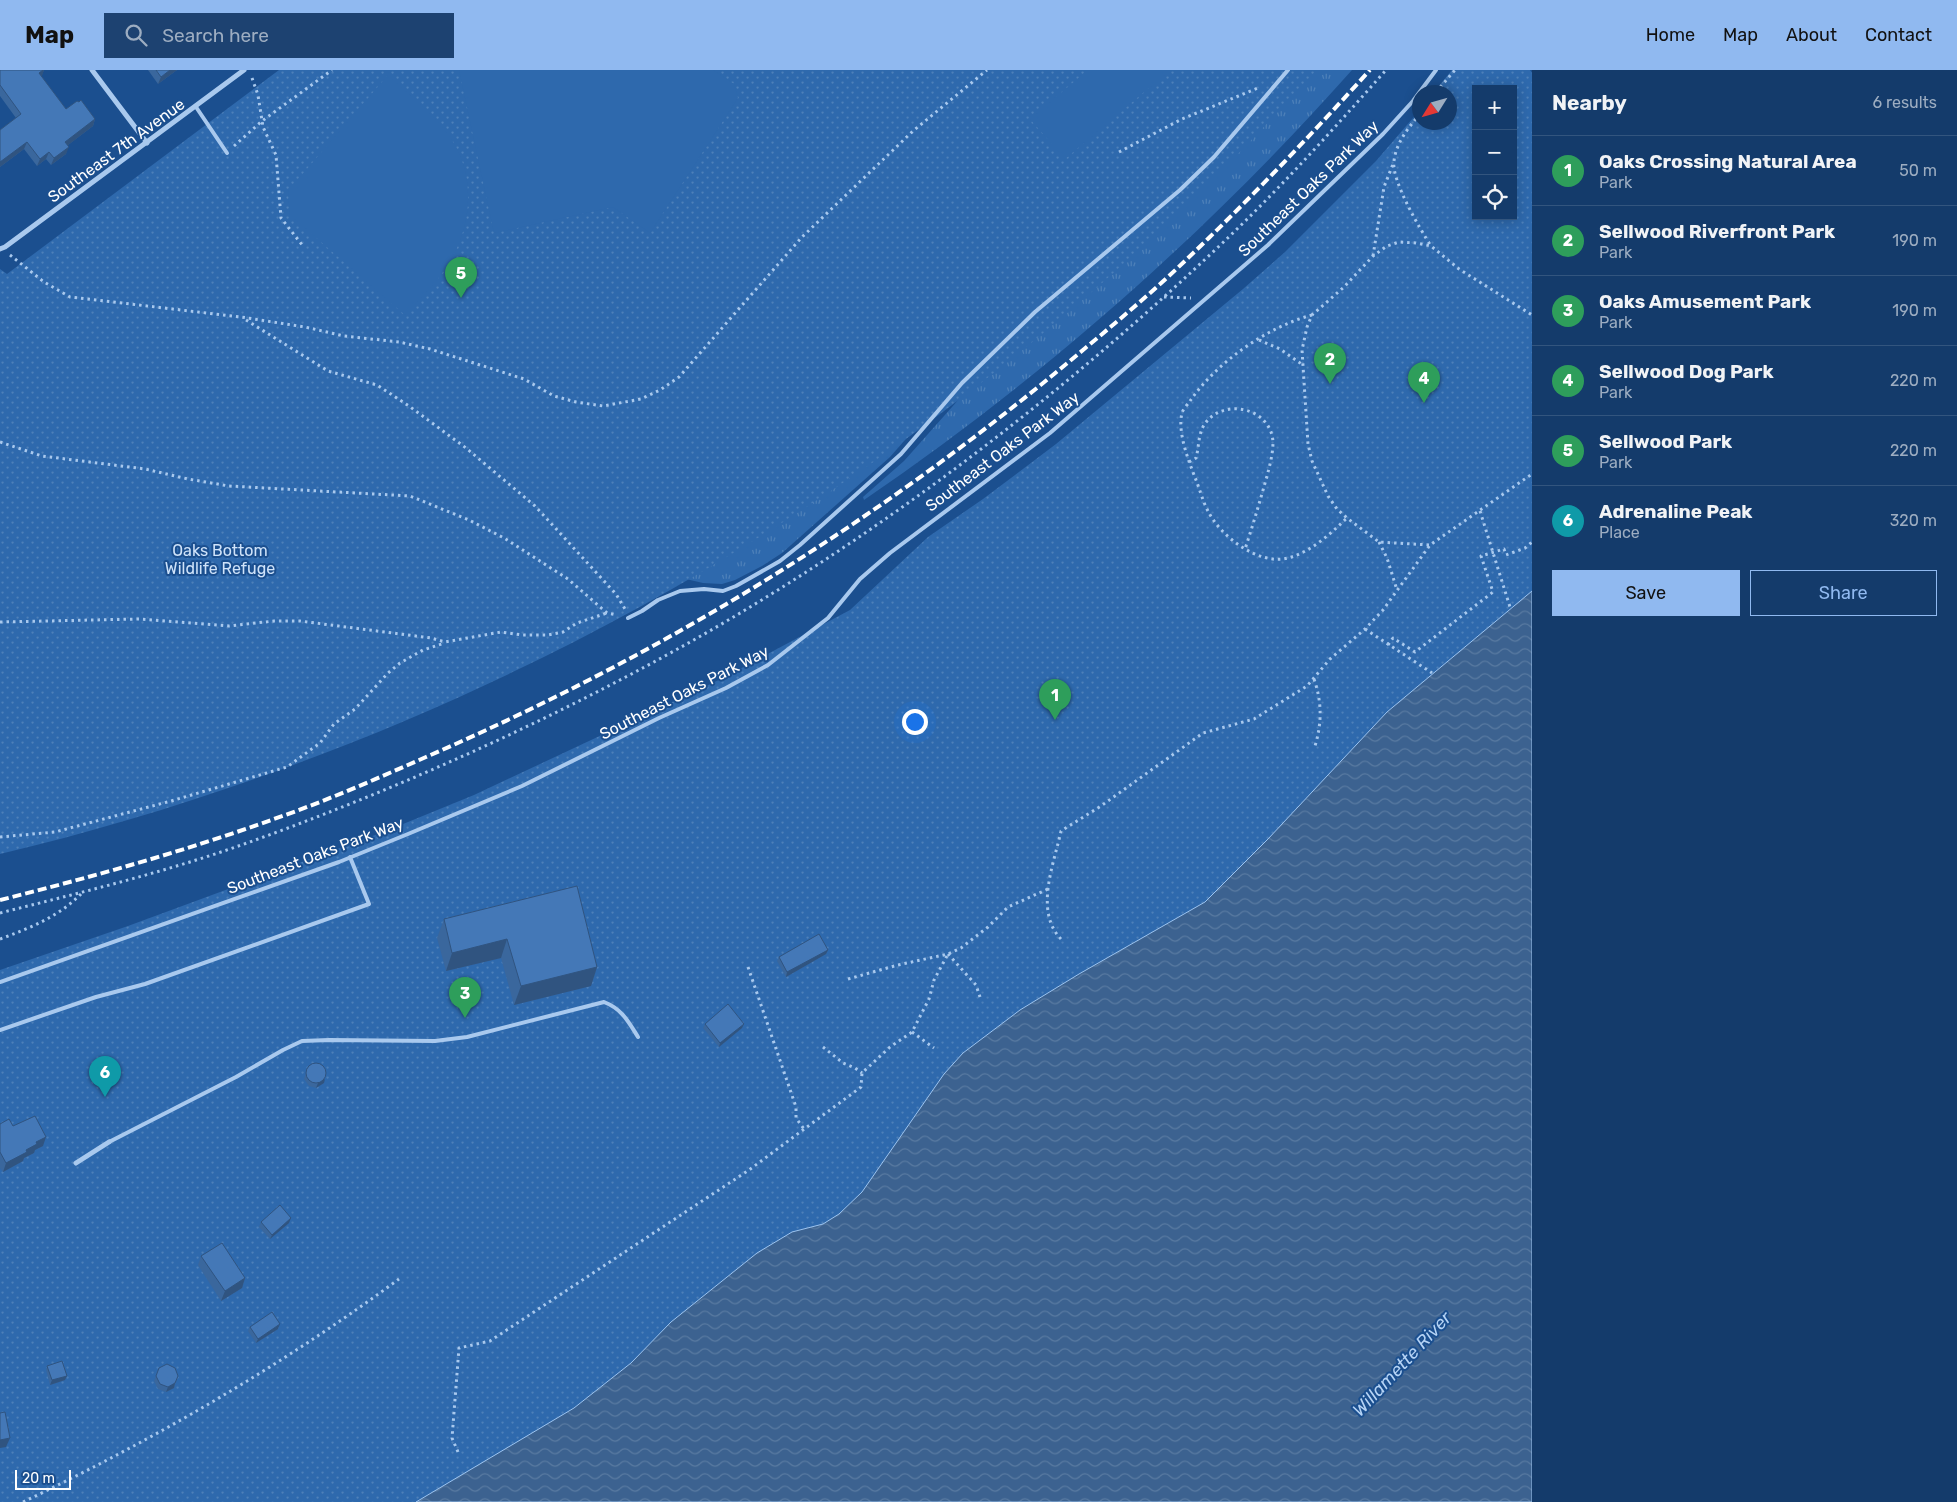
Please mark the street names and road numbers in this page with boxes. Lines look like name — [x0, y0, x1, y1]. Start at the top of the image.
street label: Southeast 7th Avenue — [44, 94, 188, 206]
street label: Southeast Oaks Park Way — [1234, 116, 1382, 260]
street label: Southeast Oaks Park Way — [922, 387, 1083, 515]
street label: Southeast Oaks Park Way — [596, 641, 772, 743]
street label: Southeast Oaks Park Way — [224, 813, 406, 898]

